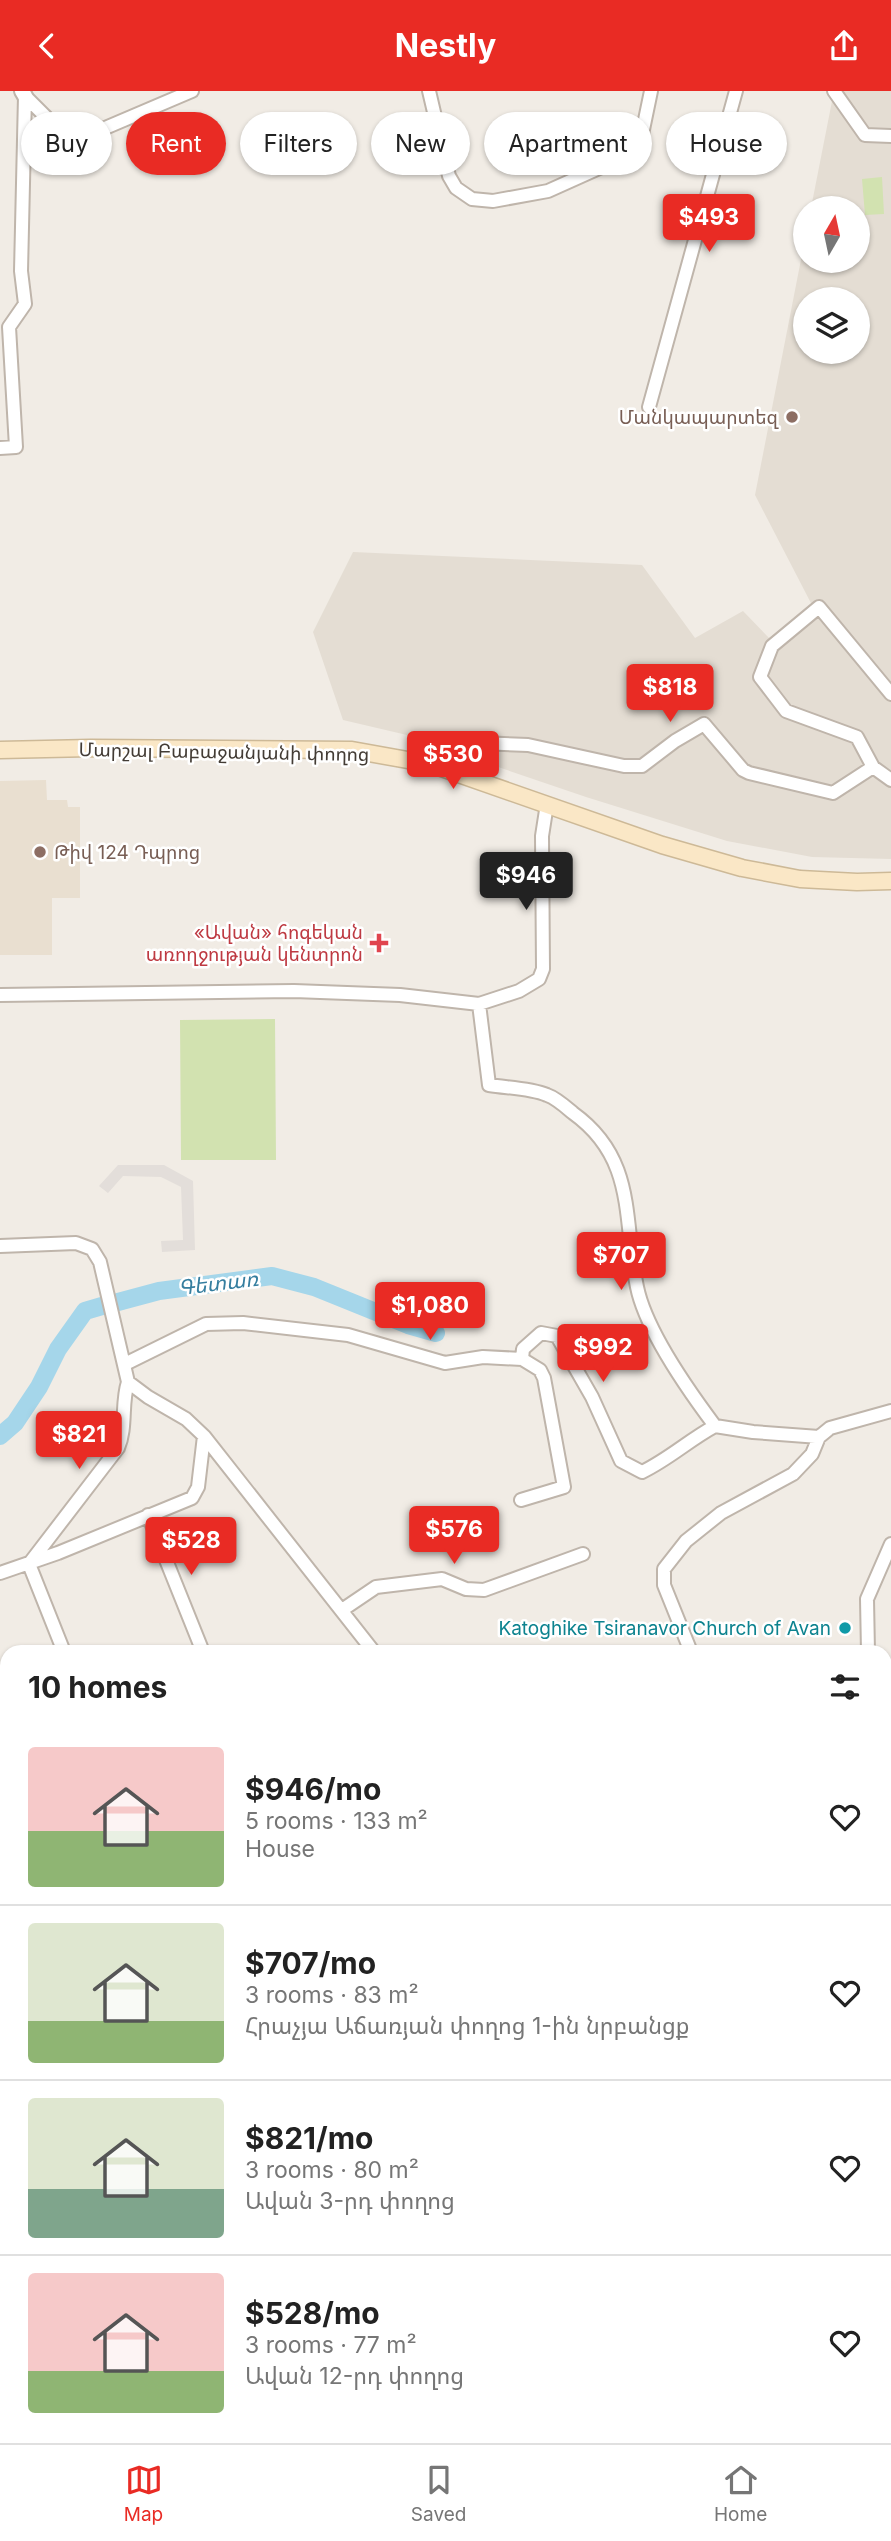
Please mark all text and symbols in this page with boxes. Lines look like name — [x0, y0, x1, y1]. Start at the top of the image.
text: Nestly — [395, 26, 496, 65]
icon: back — [28, 27, 66, 65]
icon: share — [825, 27, 863, 65]
chip: Buy — [21, 112, 112, 175]
chip: Rent — [126, 112, 226, 175]
chip: Filters — [240, 112, 357, 175]
chip: New — [371, 112, 470, 175]
chip: Apartment — [484, 112, 652, 175]
chip: House — [666, 112, 787, 175]
pin: $493 — [668, 195, 750, 254]
north arrow — [793, 196, 870, 273]
map controls — [793, 196, 870, 364]
text: $493 — [679, 203, 739, 231]
button: layers — [793, 287, 870, 364]
place label: Մանկապարտեզ — [619, 406, 780, 429]
marker: Մանկապարտեզ — [784, 409, 800, 425]
pin: $818 — [629, 665, 711, 724]
text: $818 — [643, 673, 697, 701]
pin: $530 — [412, 731, 494, 791]
street label: Մարշալ Բաբաջանյանի փողոց — [78, 738, 370, 766]
text: $530 — [423, 740, 483, 768]
place label: Թիվ 124 Դպրոց — [54, 841, 200, 864]
marker: Թիվ 124 Դպրոց — [32, 844, 48, 860]
pin: $946 — [485, 853, 567, 912]
text: $946 — [496, 861, 556, 889]
place label: «Ավան» հոգեկան առողջության կենտրոն — [146, 921, 363, 966]
marker: «Ավան» հոգեկան առողջության կենտրոն — [369, 933, 389, 953]
pin: $707 — [580, 1233, 662, 1292]
text: $707 — [593, 1241, 649, 1269]
water label: Գետառ — [177, 1266, 260, 1300]
pin: $1,080 — [373, 1283, 487, 1342]
text: $1,080 — [391, 1291, 469, 1319]
pin: $992 — [562, 1325, 644, 1384]
text: $992 — [573, 1333, 633, 1361]
pin: $821 — [38, 1411, 120, 1471]
text: $821 — [52, 1420, 106, 1448]
pin: $576 — [413, 1507, 495, 1566]
text: $576 — [425, 1515, 483, 1543]
pin: $528 — [150, 1517, 232, 1577]
text: $528 — [161, 1526, 221, 1554]
place label: Katoghike Tsiranavor Church of Avan — [498, 1617, 831, 1640]
marker: Katoghike Tsiranavor Church of Avan — [837, 1620, 853, 1636]
icon: filters — [826, 1668, 864, 1706]
text: 10 homes — [28, 1669, 167, 1705]
text: $946/mo — [245, 1771, 381, 1807]
icon: home — [84, 1775, 168, 1859]
icon: heart — [826, 1798, 864, 1836]
text: 5 rooms · 133 m² — [245, 1807, 428, 1835]
text: House — [245, 1835, 315, 1863]
text: $707/mo — [245, 1945, 376, 1981]
icon: home — [84, 1951, 168, 2035]
icon: heart — [826, 1974, 864, 2012]
text: 3 rooms · 83 m² — [245, 1981, 419, 2009]
text: Հրաչյա Աճառյան փողոց 1-ին նրբանցք — [245, 2012, 690, 2040]
text: $821/mo — [245, 2120, 373, 2156]
icon: home — [84, 2126, 168, 2210]
icon: heart — [826, 2149, 864, 2187]
text: 3 rooms · 80 m² — [245, 2156, 419, 2184]
text: Ավան 3-րդ փողոց — [245, 2187, 455, 2215]
text: $528/mo — [245, 2295, 380, 2331]
icon: home — [84, 2301, 168, 2385]
icon: heart — [826, 2324, 864, 2362]
text: 3 rooms · 77 m² — [245, 2331, 417, 2359]
text: Ավան 12-րդ փողոց — [245, 2362, 464, 2390]
tab: Map — [124, 2461, 163, 2526]
tab: Saved — [411, 2461, 466, 2526]
tab: Home — [714, 2461, 767, 2526]

